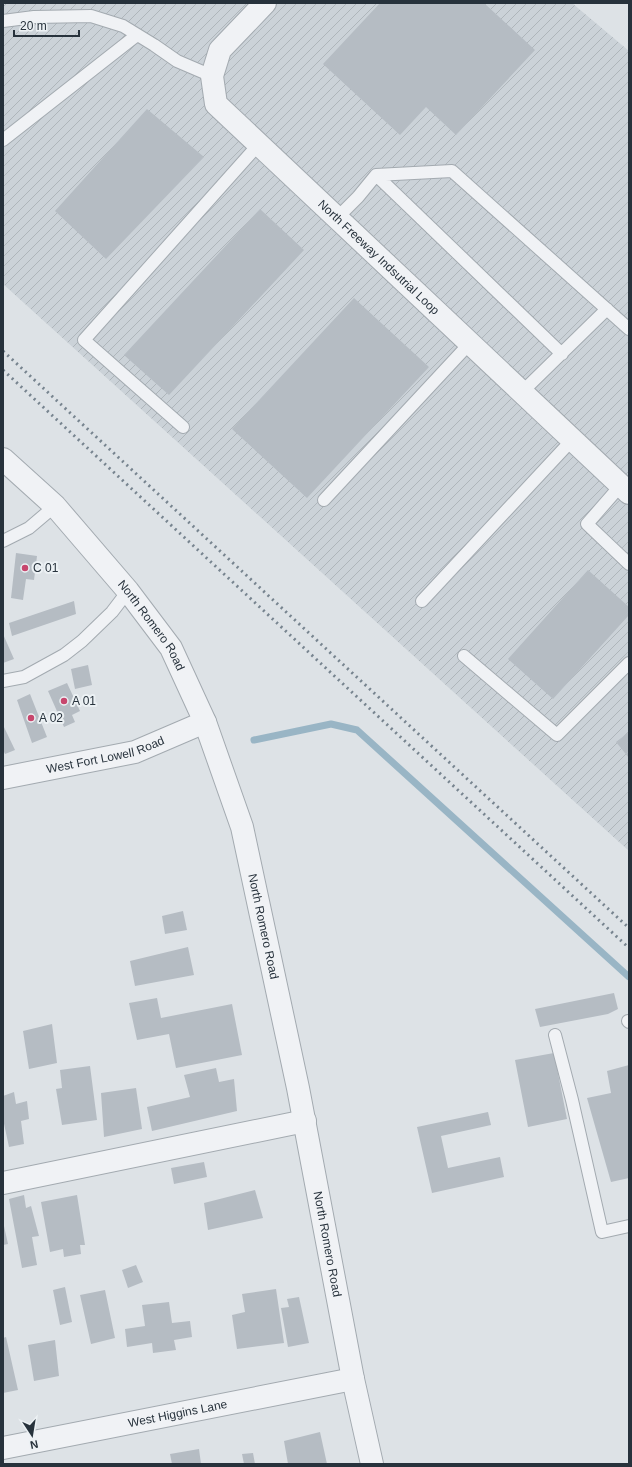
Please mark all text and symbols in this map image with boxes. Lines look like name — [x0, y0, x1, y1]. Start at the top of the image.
scale bar — [14, 12, 79, 38]
text: 20 m — [20, 19, 47, 33]
street label: North Freeway Indsutrial Loop — [315, 197, 442, 318]
place label: C 01 — [33, 561, 59, 575]
marker: C 01 — [20, 563, 30, 573]
street label: North Romero Road — [115, 577, 187, 673]
place label: A 01 — [72, 694, 96, 708]
marker: A 01 — [59, 696, 69, 706]
place label: A 02 — [39, 711, 63, 725]
marker: A 02 — [26, 713, 36, 723]
street label: West Fort Lowell Road — [45, 733, 166, 776]
street label: North Romero Road — [245, 872, 281, 980]
street label: North Romero Road — [311, 1190, 344, 1298]
street label: West Higgins Lane — [127, 1397, 229, 1430]
north arrow — [12, 1415, 52, 1455]
text: N — [29, 1438, 39, 1451]

